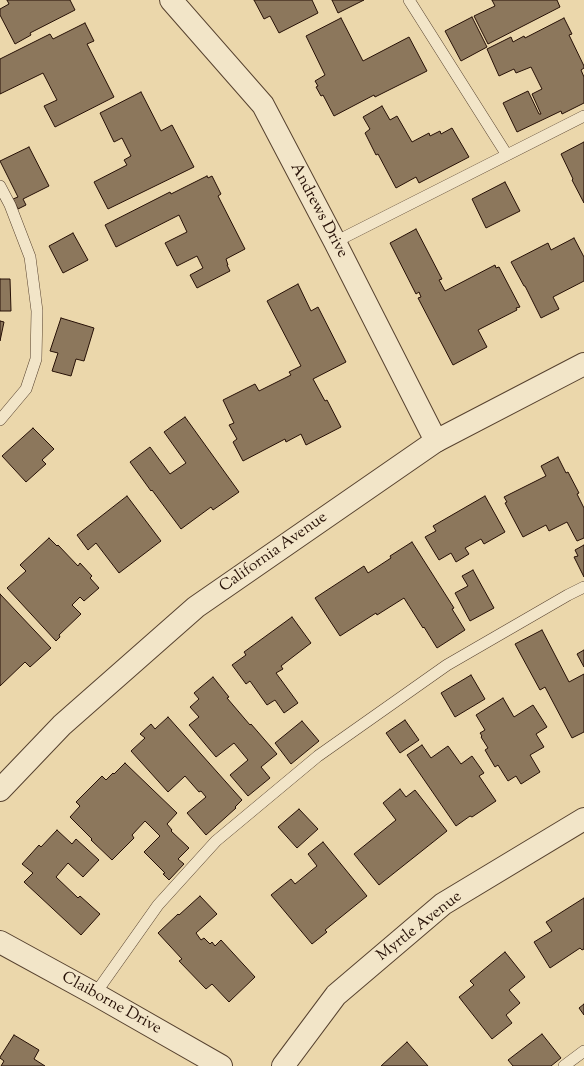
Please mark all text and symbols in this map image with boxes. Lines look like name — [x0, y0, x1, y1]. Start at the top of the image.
street label: Andrews Drive — [285, 160, 351, 262]
street label: California Avenue — [216, 509, 332, 597]
street label: Myrtle Avenue — [374, 888, 466, 966]
street label: Claiborne Drive — [58, 969, 164, 1039]

